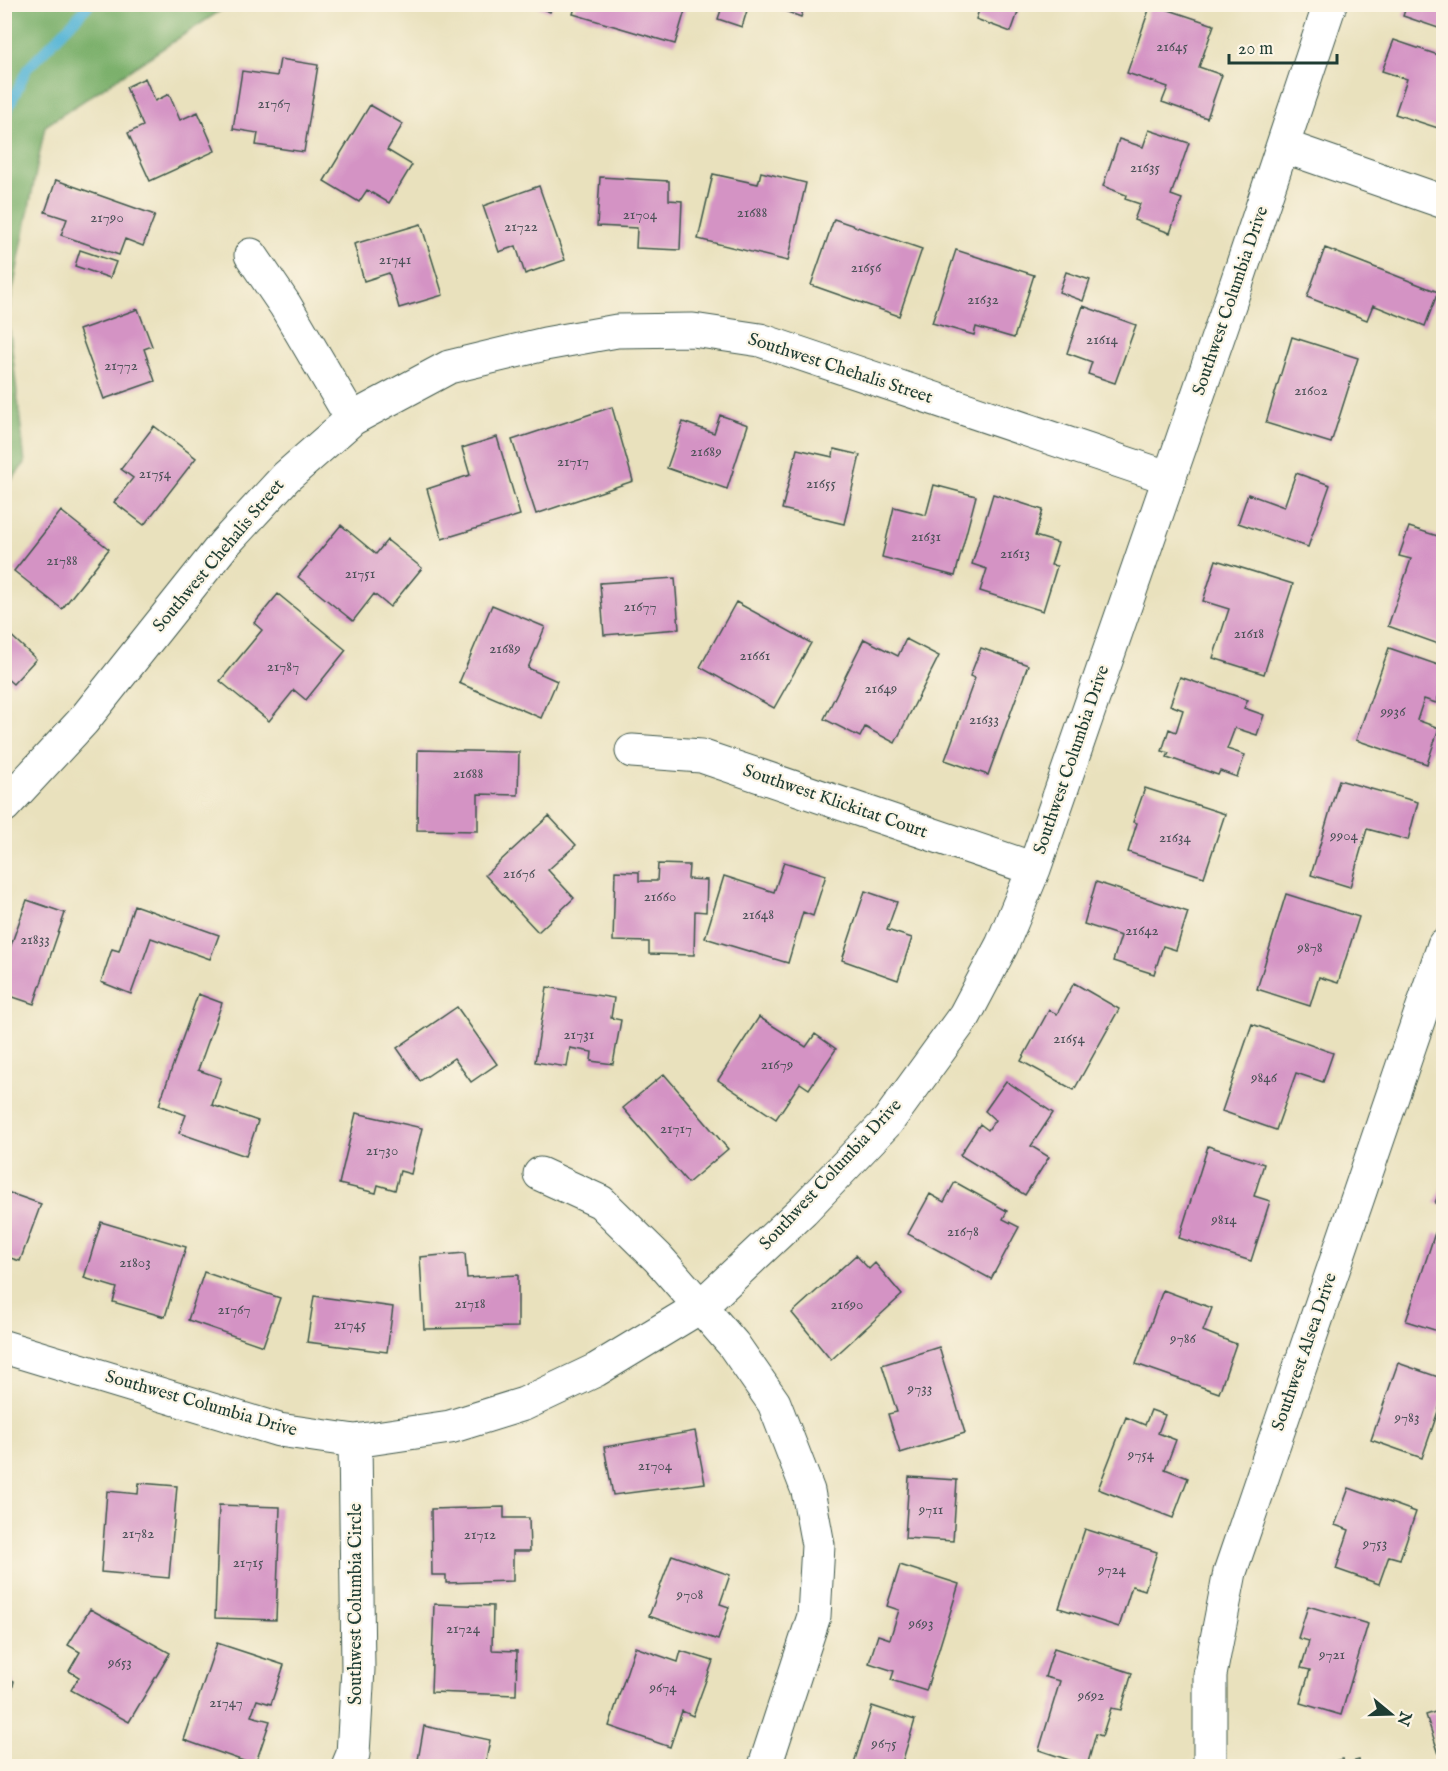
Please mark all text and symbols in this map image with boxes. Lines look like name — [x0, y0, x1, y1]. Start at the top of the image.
scale bar — [1229, 27, 1337, 65]
house number: 21645 — [1156, 37, 1188, 56]
text: 20 m — [1238, 38, 1273, 61]
house number: 21767 — [258, 94, 291, 113]
house number: 21635 — [1130, 158, 1161, 177]
house number: 21688 — [737, 203, 767, 222]
street label: Southwest Columbia Drive — [1188, 203, 1274, 399]
house number: 21704 — [623, 205, 658, 224]
house number: 21790 — [90, 208, 124, 227]
house number: 21722 — [504, 217, 538, 236]
house number: 21741 — [379, 250, 411, 269]
house number: 21656 — [851, 258, 882, 277]
house number: 21632 — [967, 290, 999, 309]
street label: Southwest Chehalis Street — [745, 328, 935, 410]
house number: 21614 — [1086, 330, 1119, 349]
house number: 21772 — [104, 356, 138, 375]
house number: 21602 — [1294, 381, 1328, 400]
house number: 21689 — [690, 442, 722, 461]
house number: 21717 — [557, 452, 589, 471]
house number: 21754 — [139, 464, 172, 483]
house number: 21655 — [806, 474, 836, 493]
street label: Southwest Chehalis Street — [148, 475, 290, 637]
house number: 21631 — [911, 527, 941, 546]
house number: 21613 — [1000, 544, 1030, 563]
house number: 21788 — [46, 551, 78, 570]
house number: 21751 — [345, 564, 375, 583]
house number: 21677 — [624, 597, 657, 616]
house number: 21618 — [1234, 624, 1264, 643]
house number: 21689 — [489, 639, 521, 658]
house number: 21661 — [740, 646, 770, 665]
house number: 21787 — [267, 657, 299, 676]
street label: Southwest Columbia Drive — [1029, 662, 1115, 858]
house number: 21649 — [865, 679, 897, 698]
house number: 9936 — [1379, 702, 1406, 721]
house number: 21633 — [969, 710, 999, 729]
street label: Southwest Klickitat Court — [740, 760, 930, 844]
house number: 21688 — [453, 764, 483, 783]
house number: 9904 — [1329, 826, 1359, 845]
house number: 21634 — [1159, 828, 1192, 847]
house number: 21676 — [503, 864, 536, 883]
house number: 21660 — [644, 887, 676, 906]
house number: 21648 — [742, 905, 774, 924]
house number: 21642 — [1125, 921, 1159, 940]
house number: 21833 — [20, 930, 50, 949]
house number: 9878 — [1296, 938, 1323, 957]
house number: 21731 — [564, 1025, 594, 1044]
house number: 21654 — [1053, 1029, 1085, 1048]
house number: 21679 — [761, 1055, 793, 1074]
house number: 9846 — [1250, 1068, 1278, 1087]
street label: Southwest Columbia Drive — [755, 1095, 907, 1255]
house number: 21717 — [660, 1119, 692, 1138]
house number: 21730 — [366, 1141, 398, 1160]
house number: 9814 — [1210, 1210, 1237, 1229]
house number: 21678 — [947, 1222, 979, 1241]
house number: 21803 — [119, 1253, 151, 1272]
street label: Southwest Alsea Drive — [1267, 1270, 1343, 1434]
house number: 21718 — [454, 1294, 486, 1313]
house number: 21690 — [831, 1295, 863, 1314]
house number: 21767 — [218, 1300, 251, 1319]
house number: 21745 — [334, 1315, 367, 1334]
house number: 9786 — [1169, 1329, 1197, 1348]
street label: Southwest Columbia Drive — [102, 1366, 300, 1442]
house number: 9733 — [907, 1379, 932, 1398]
house number: 9783 — [1393, 1408, 1420, 1427]
house number: 9754 — [1127, 1445, 1155, 1464]
house number: 21704 — [638, 1456, 673, 1475]
house number: 9711 — [918, 1500, 943, 1519]
street label: Southwest Columbia Circle — [345, 1503, 368, 1705]
house number: 21782 — [122, 1524, 154, 1543]
house number: 21712 — [464, 1525, 496, 1544]
house number: 9753 — [1362, 1534, 1387, 1553]
house number: 21715 — [233, 1553, 264, 1572]
house number: 9724 — [1097, 1560, 1127, 1579]
house number: 9708 — [676, 1585, 704, 1604]
house number: 9693 — [907, 1614, 934, 1633]
house number: 21724 — [446, 1619, 481, 1638]
house number: 9721 — [1318, 1645, 1345, 1664]
house number: 9653 — [107, 1653, 132, 1672]
house number: 9674 — [648, 1678, 677, 1697]
north arrow — [1361, 1684, 1421, 1744]
house number: 9692 — [1077, 1686, 1104, 1705]
house number: 21747 — [209, 1693, 243, 1712]
text: N — [1392, 1707, 1415, 1728]
house number: 9675 — [870, 1734, 897, 1753]

